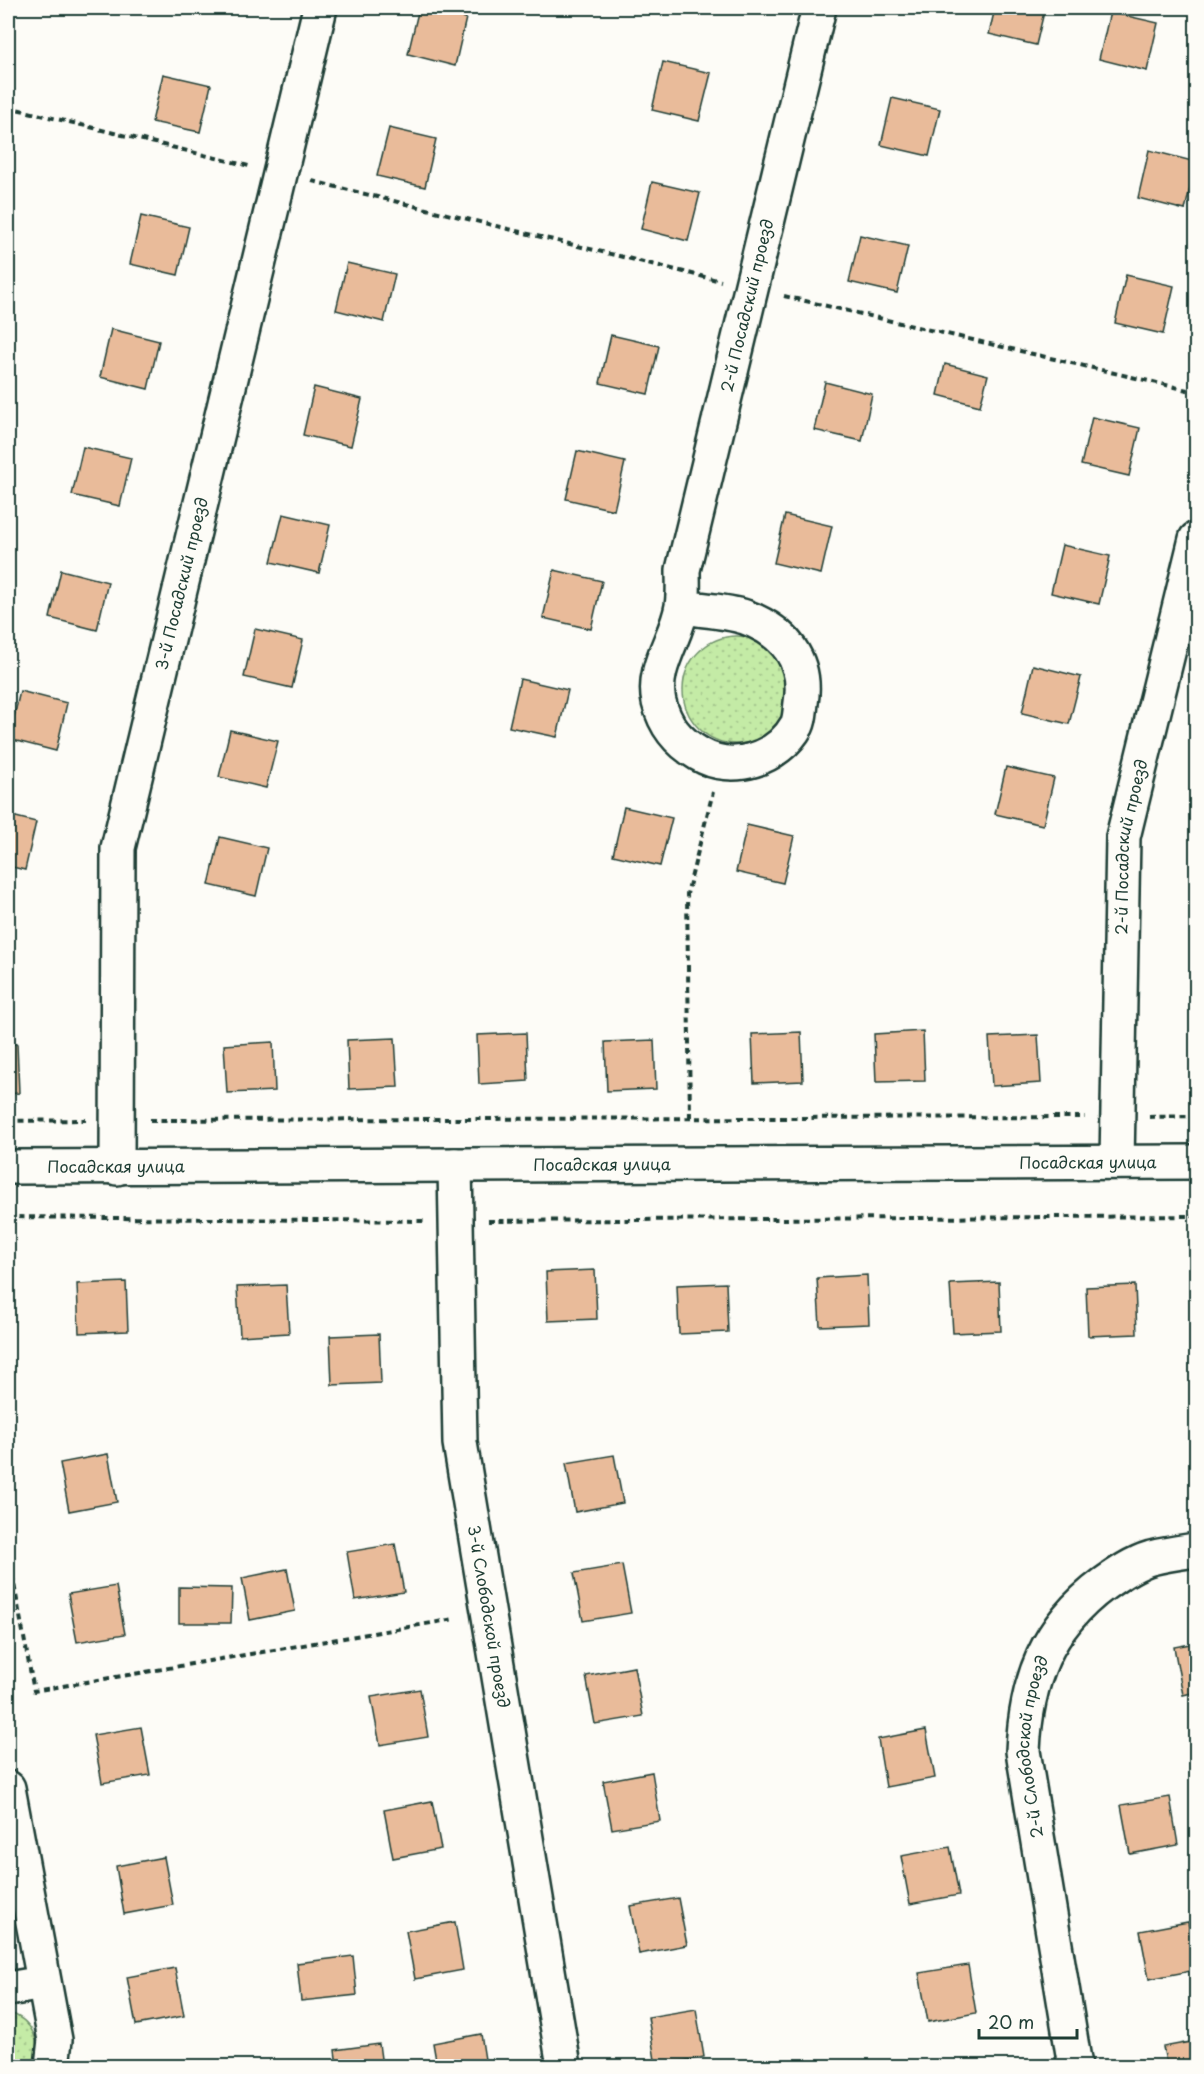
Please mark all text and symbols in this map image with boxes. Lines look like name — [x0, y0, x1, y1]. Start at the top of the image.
street label: 2-й Посадский проезд — [713, 216, 779, 394]
street label: 3-й Посадский проезд — [148, 494, 213, 672]
street label: 2-й Посадский проезд — [1108, 756, 1153, 935]
street label: Посадская улица — [1019, 1149, 1157, 1174]
street label: Посадская улица — [533, 1151, 671, 1176]
street label: Посадская улица — [47, 1153, 185, 1178]
street label: 3-й Слободской проезд — [463, 1523, 517, 1710]
street label: 2-й Слободской проезд — [1010, 1651, 1053, 1840]
scale bar — [979, 2002, 1076, 2040]
text: 20 m — [988, 2008, 1034, 2035]

